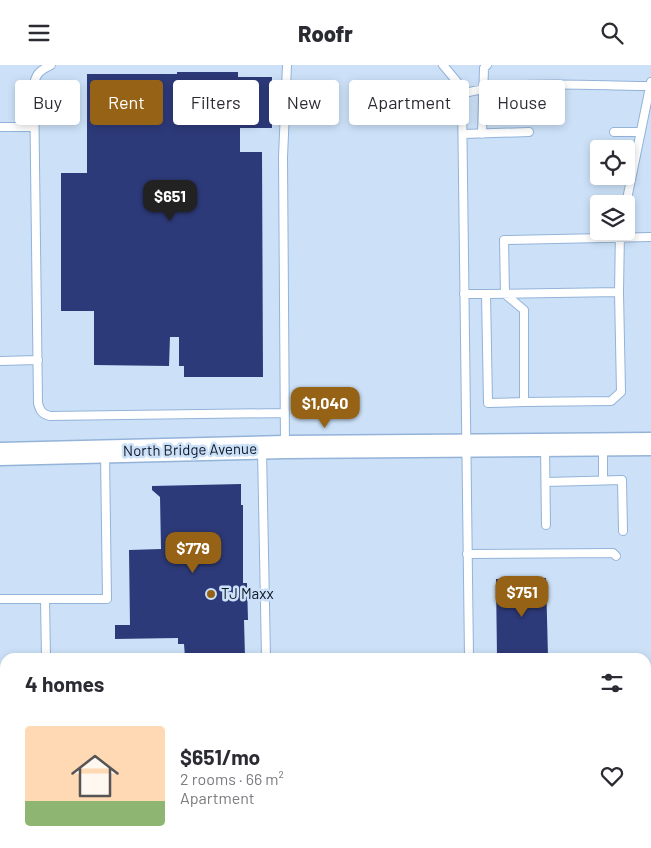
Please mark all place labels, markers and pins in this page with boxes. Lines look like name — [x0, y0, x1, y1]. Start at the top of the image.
pin: $651 — [140, 179, 200, 222]
pin: $1,040 — [284, 387, 366, 429]
pin: $779 — [163, 531, 223, 574]
pin: $751 — [492, 575, 552, 618]
place label: TJ Maxx — [221, 584, 274, 602]
marker: TJ Maxx — [205, 588, 217, 600]

